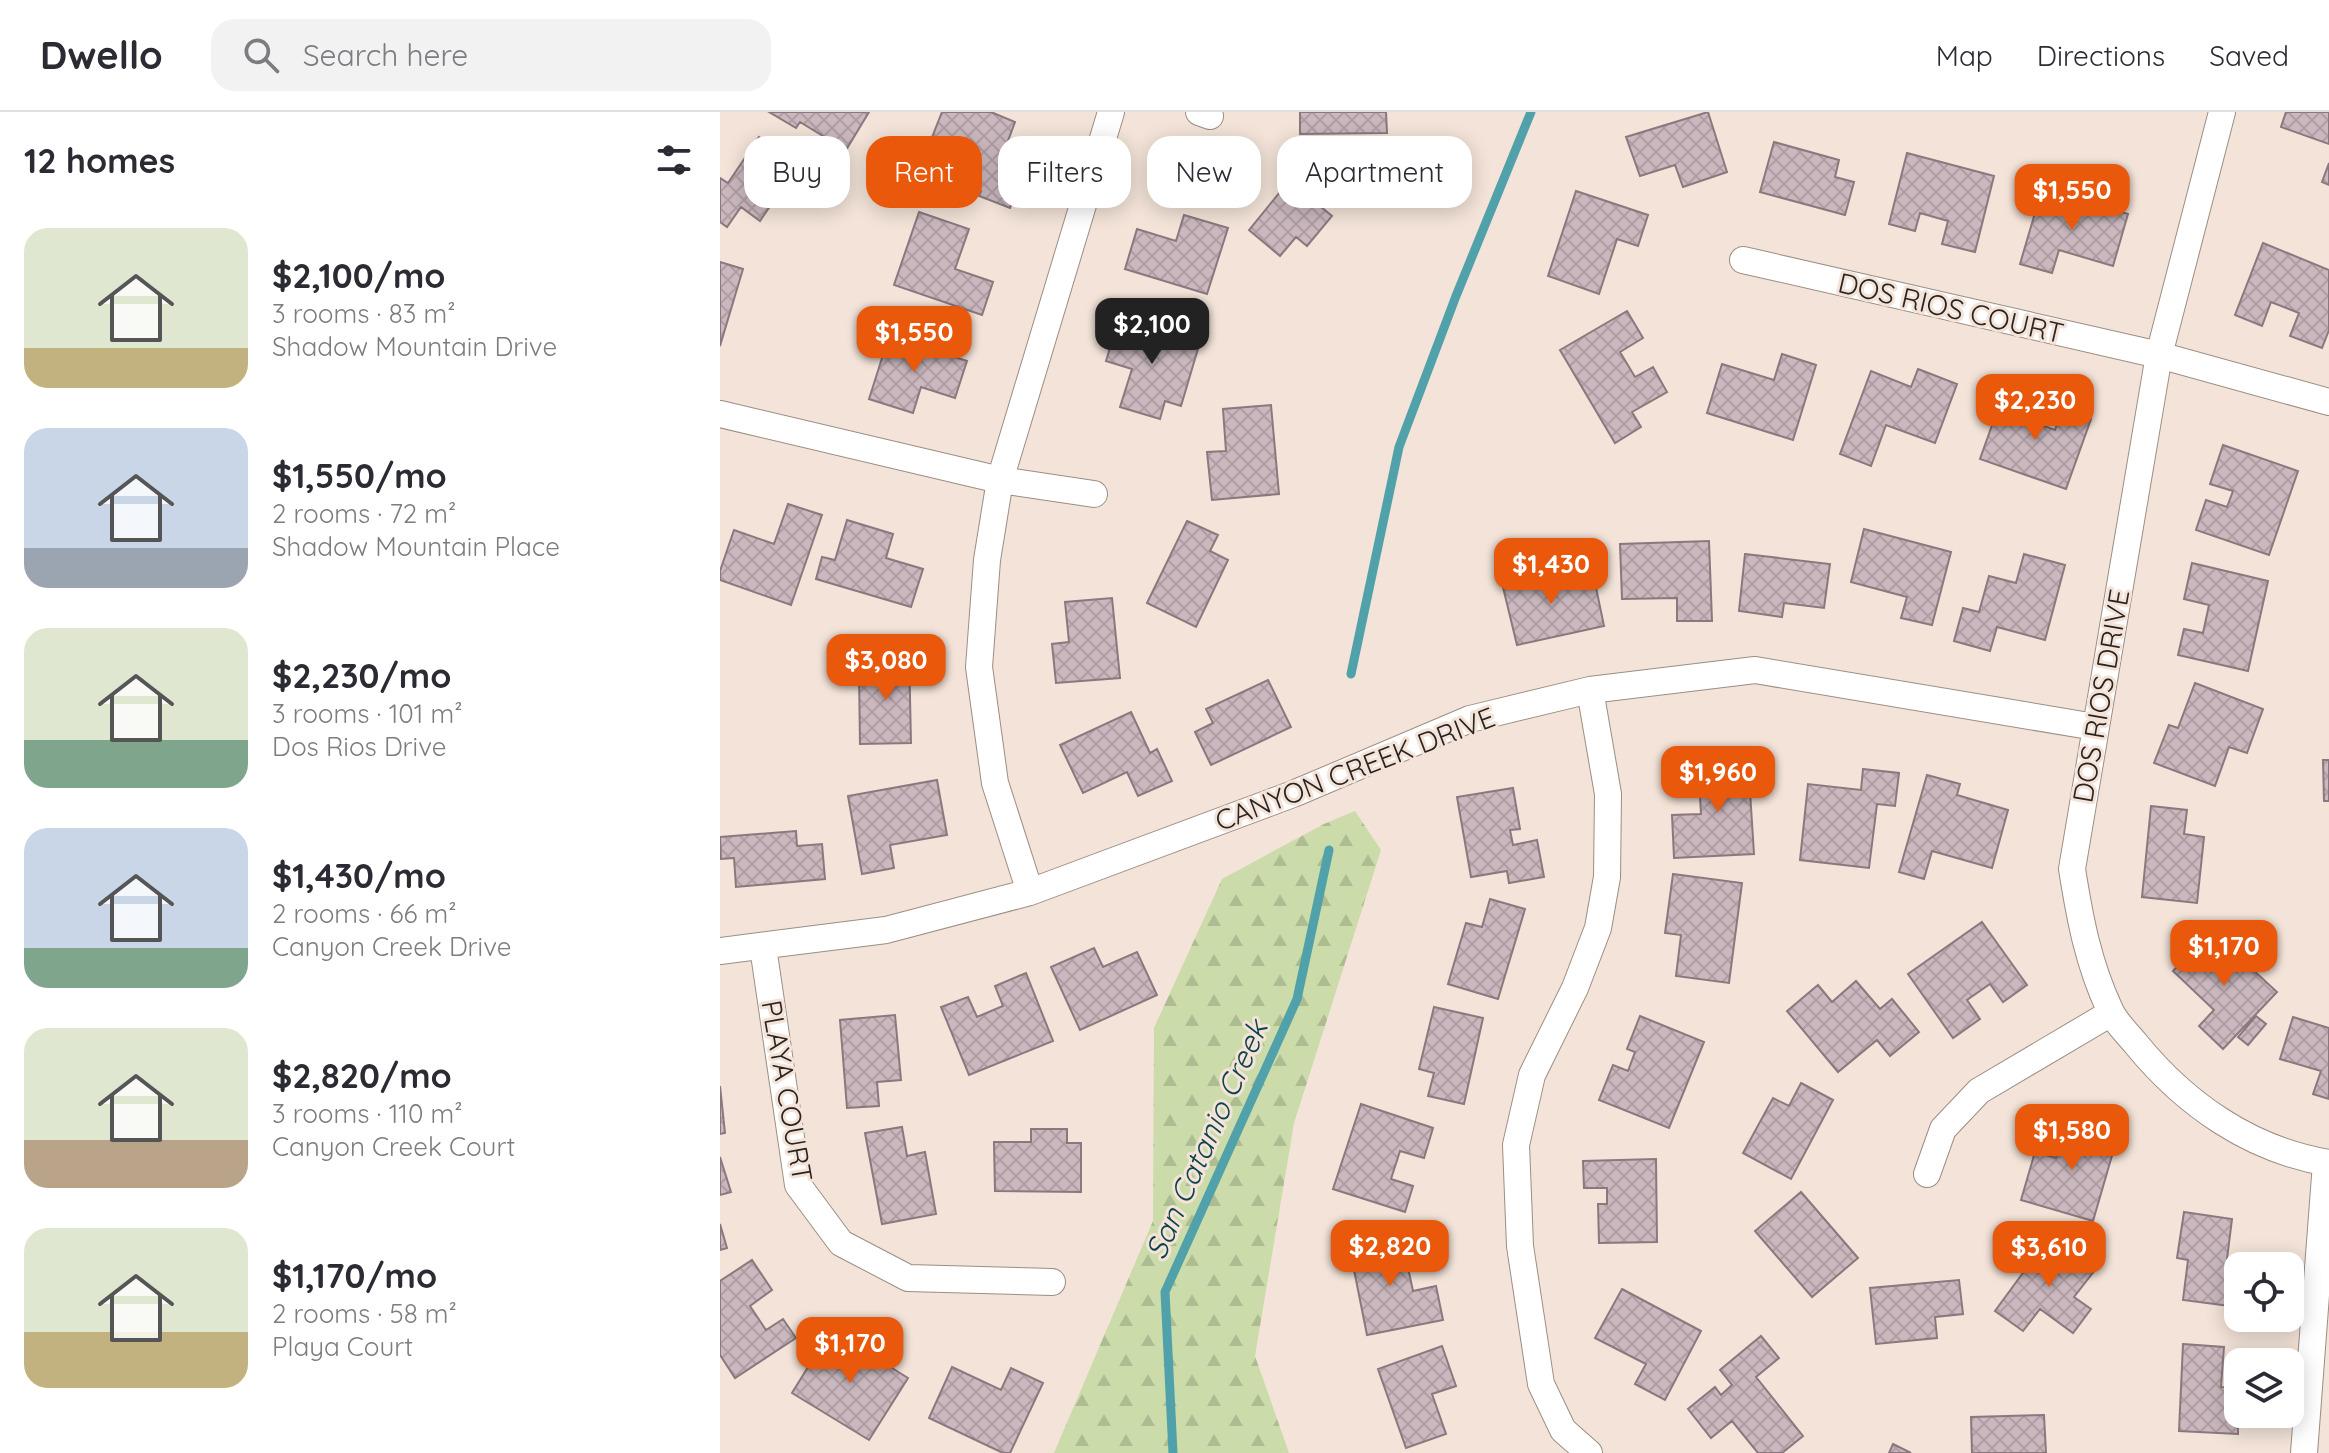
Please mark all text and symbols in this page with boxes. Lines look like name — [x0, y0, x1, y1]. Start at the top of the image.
search box — [211, 19, 771, 91]
text: Dwello — [40, 31, 163, 79]
icon: search — [239, 33, 283, 77]
text: Search here — [303, 36, 468, 74]
text: Map — [1936, 38, 1993, 73]
text: Directions — [2037, 38, 2165, 73]
text: Saved — [2209, 38, 2289, 73]
chip: Buy — [744, 136, 850, 208]
chip: Rent — [866, 136, 982, 208]
chip: Filters — [998, 136, 1131, 208]
chip: New — [1147, 136, 1261, 208]
chip: Apartment — [1277, 136, 1472, 208]
icon: filters — [652, 138, 696, 182]
text: 12 homes — [24, 139, 175, 182]
pin: $1,550 — [2007, 164, 2137, 232]
text: $1,550 — [2033, 173, 2111, 206]
text: $2,100/mo — [272, 254, 445, 297]
icon: home — [88, 260, 184, 356]
street label: DOS RIOS COURT — [1835, 265, 2067, 350]
text: 3 rooms · 83 m² — [272, 297, 455, 330]
pin: $2,100 — [1087, 298, 1217, 366]
pin: $1,550 — [849, 306, 979, 374]
text: $2,100 — [1113, 307, 1191, 340]
text: $1,550 — [875, 315, 953, 348]
text: Shadow Mountain Drive — [272, 330, 557, 363]
pin: $2,230 — [1970, 374, 2100, 442]
text: $2,230 — [1994, 383, 2076, 416]
text: $1,550/mo — [272, 454, 447, 497]
icon: home — [88, 460, 184, 556]
text: 2 rooms · 72 m² — [272, 497, 456, 530]
text: Shadow Mountain Place — [272, 530, 560, 563]
pin: $1,430 — [1486, 538, 1616, 606]
text: $1,430 — [1512, 547, 1590, 580]
street label: DOS RIOS DRIVE — [2065, 587, 2136, 805]
pin: $3,080 — [821, 634, 951, 702]
text: $3,080 — [845, 643, 927, 676]
text: $2,230/mo — [272, 654, 451, 697]
icon: home — [88, 660, 184, 756]
text: 3 rooms · 101 m² — [272, 697, 463, 730]
street label: CANYON CREEK DRIVE — [1210, 699, 1500, 838]
text: Dos Rios Drive — [272, 730, 446, 763]
pin: $1,960 — [1653, 746, 1783, 814]
text: $1,960 — [1679, 755, 1757, 788]
text: $1,430/mo — [272, 854, 446, 897]
icon: home — [88, 860, 184, 956]
text: 2 rooms · 66 m² — [272, 897, 457, 930]
pin: $1,170 — [2159, 920, 2289, 988]
text: $1,170 — [2188, 929, 2260, 962]
text: Canyon Creek Drive — [272, 930, 512, 963]
street label: PLAYA COURT — [754, 997, 821, 1184]
water label: San Catanio Creek — [1136, 1012, 1277, 1265]
text: $2,820/mo — [272, 1054, 452, 1097]
icon: home — [88, 1060, 184, 1156]
text: 3 rooms · 110 m² — [272, 1097, 463, 1130]
pin: $1,580 — [2007, 1104, 2137, 1172]
text: $1,580 — [2033, 1113, 2111, 1146]
text: Canyon Creek Court — [272, 1130, 515, 1163]
pin: $2,820 — [1325, 1220, 1455, 1288]
pin: $3,610 — [1984, 1221, 2114, 1289]
text: $2,820 — [1349, 1229, 1431, 1262]
text: $3,610 — [2011, 1230, 2087, 1263]
map controls — [2224, 1252, 2304, 1428]
button: locate — [2224, 1252, 2304, 1332]
text: $1,170/mo — [272, 1254, 437, 1297]
icon: home — [88, 1260, 184, 1356]
text: 2 rooms · 58 m² — [272, 1297, 457, 1330]
pin: $1,170 — [785, 1317, 915, 1385]
text: $1,170 — [814, 1326, 886, 1359]
text: Playa Court — [272, 1330, 413, 1363]
button: layers — [2224, 1348, 2304, 1428]

